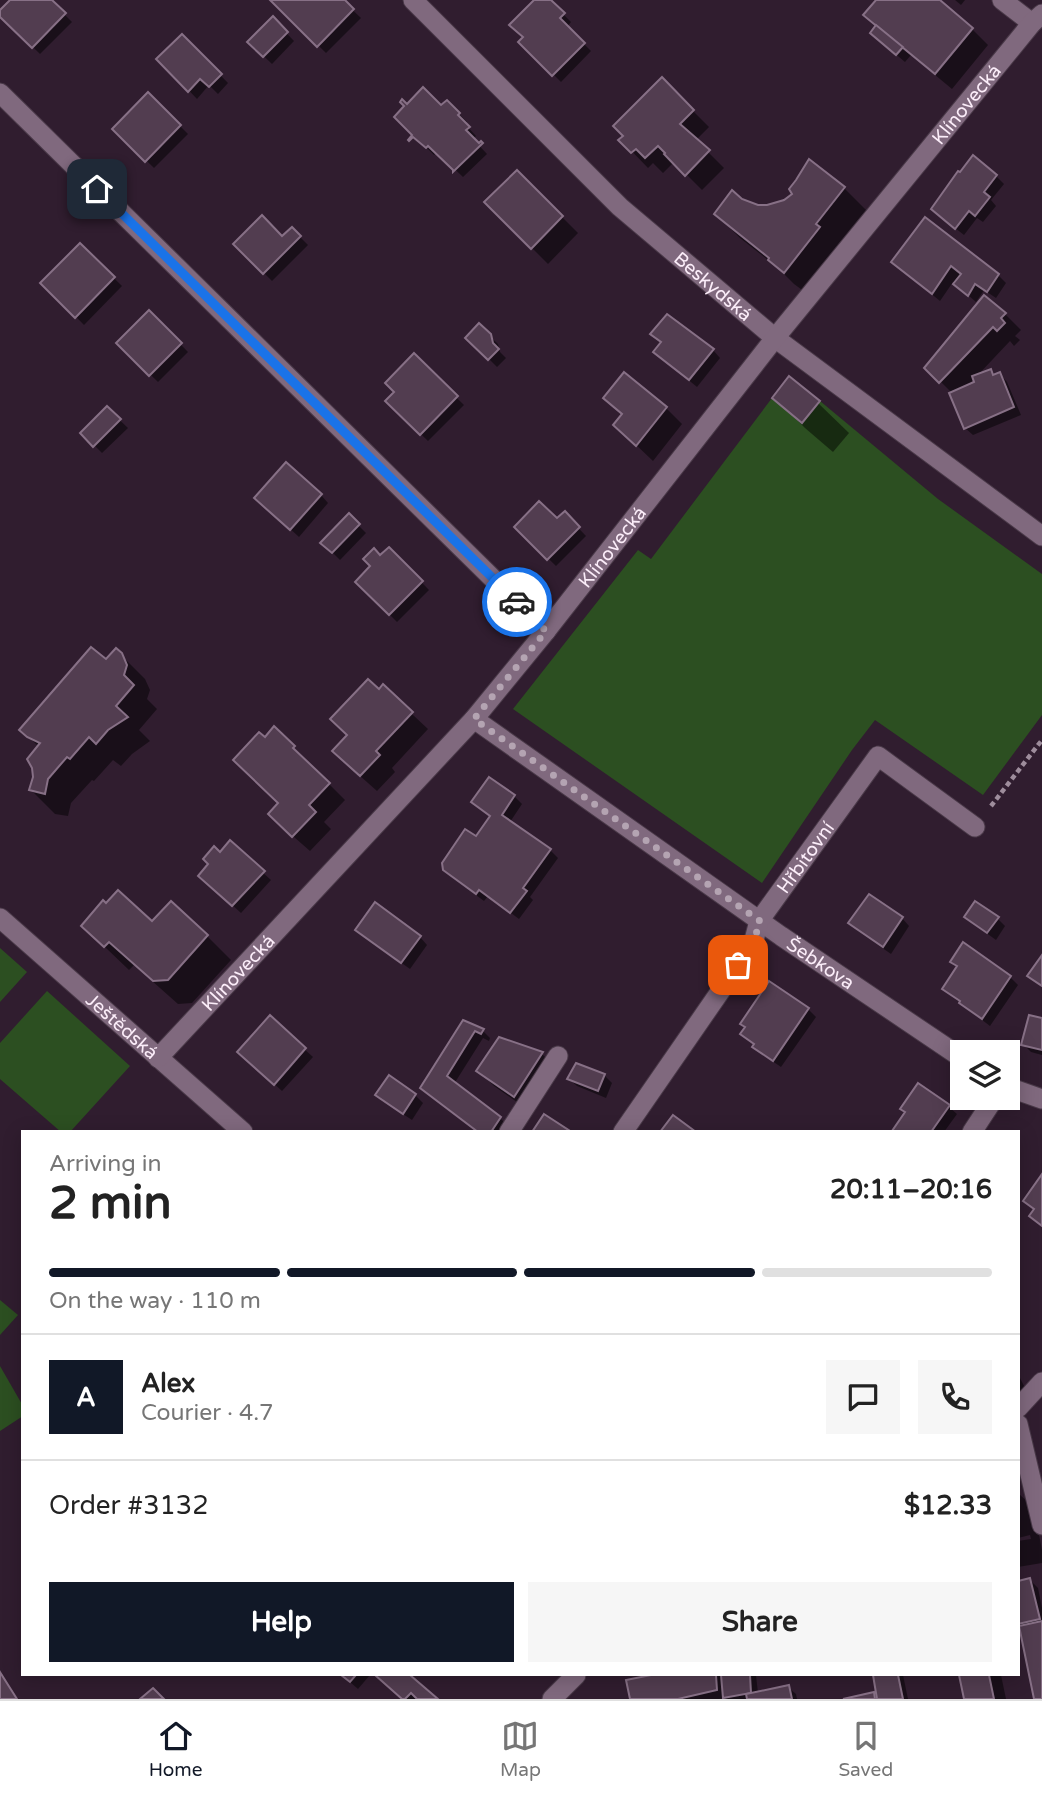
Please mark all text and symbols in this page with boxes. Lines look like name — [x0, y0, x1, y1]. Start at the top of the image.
street label: Klínovecká — [928, 60, 1006, 149]
pin — [67, 159, 127, 219]
icon: home — [78, 170, 116, 208]
street label: Beskydská — [669, 247, 756, 326]
street label: Klínovecká — [574, 502, 651, 592]
courier — [482, 567, 552, 637]
icon: car — [498, 583, 536, 621]
street label: Hřbitovní — [773, 817, 839, 898]
street label: Klínovecká — [197, 930, 280, 1016]
street label: Šebkova — [782, 933, 858, 994]
pin — [708, 935, 768, 995]
icon: bag — [719, 946, 757, 984]
street label: Ještědská — [81, 989, 162, 1064]
map controls — [950, 1040, 1020, 1110]
button: layers — [950, 1040, 1020, 1110]
text: Arriving in — [49, 1150, 162, 1178]
text: 20:11–20:16 — [830, 1174, 992, 1205]
text: 2 min — [49, 1176, 172, 1231]
text: On the way · 110 m — [49, 1287, 261, 1315]
button: chat — [826, 1360, 900, 1434]
button: phone — [918, 1360, 992, 1434]
text: Alex — [141, 1368, 195, 1399]
text: A — [76, 1382, 96, 1413]
text: Courier · 4.7 — [141, 1399, 274, 1427]
text: Order #3132 — [49, 1490, 209, 1521]
text: $12.33 — [904, 1490, 992, 1521]
button: Help — [49, 1582, 514, 1662]
button: Share — [528, 1582, 992, 1662]
tab: Home — [149, 1717, 203, 1781]
tab: Map — [500, 1717, 541, 1781]
tab: Saved — [838, 1717, 893, 1781]

